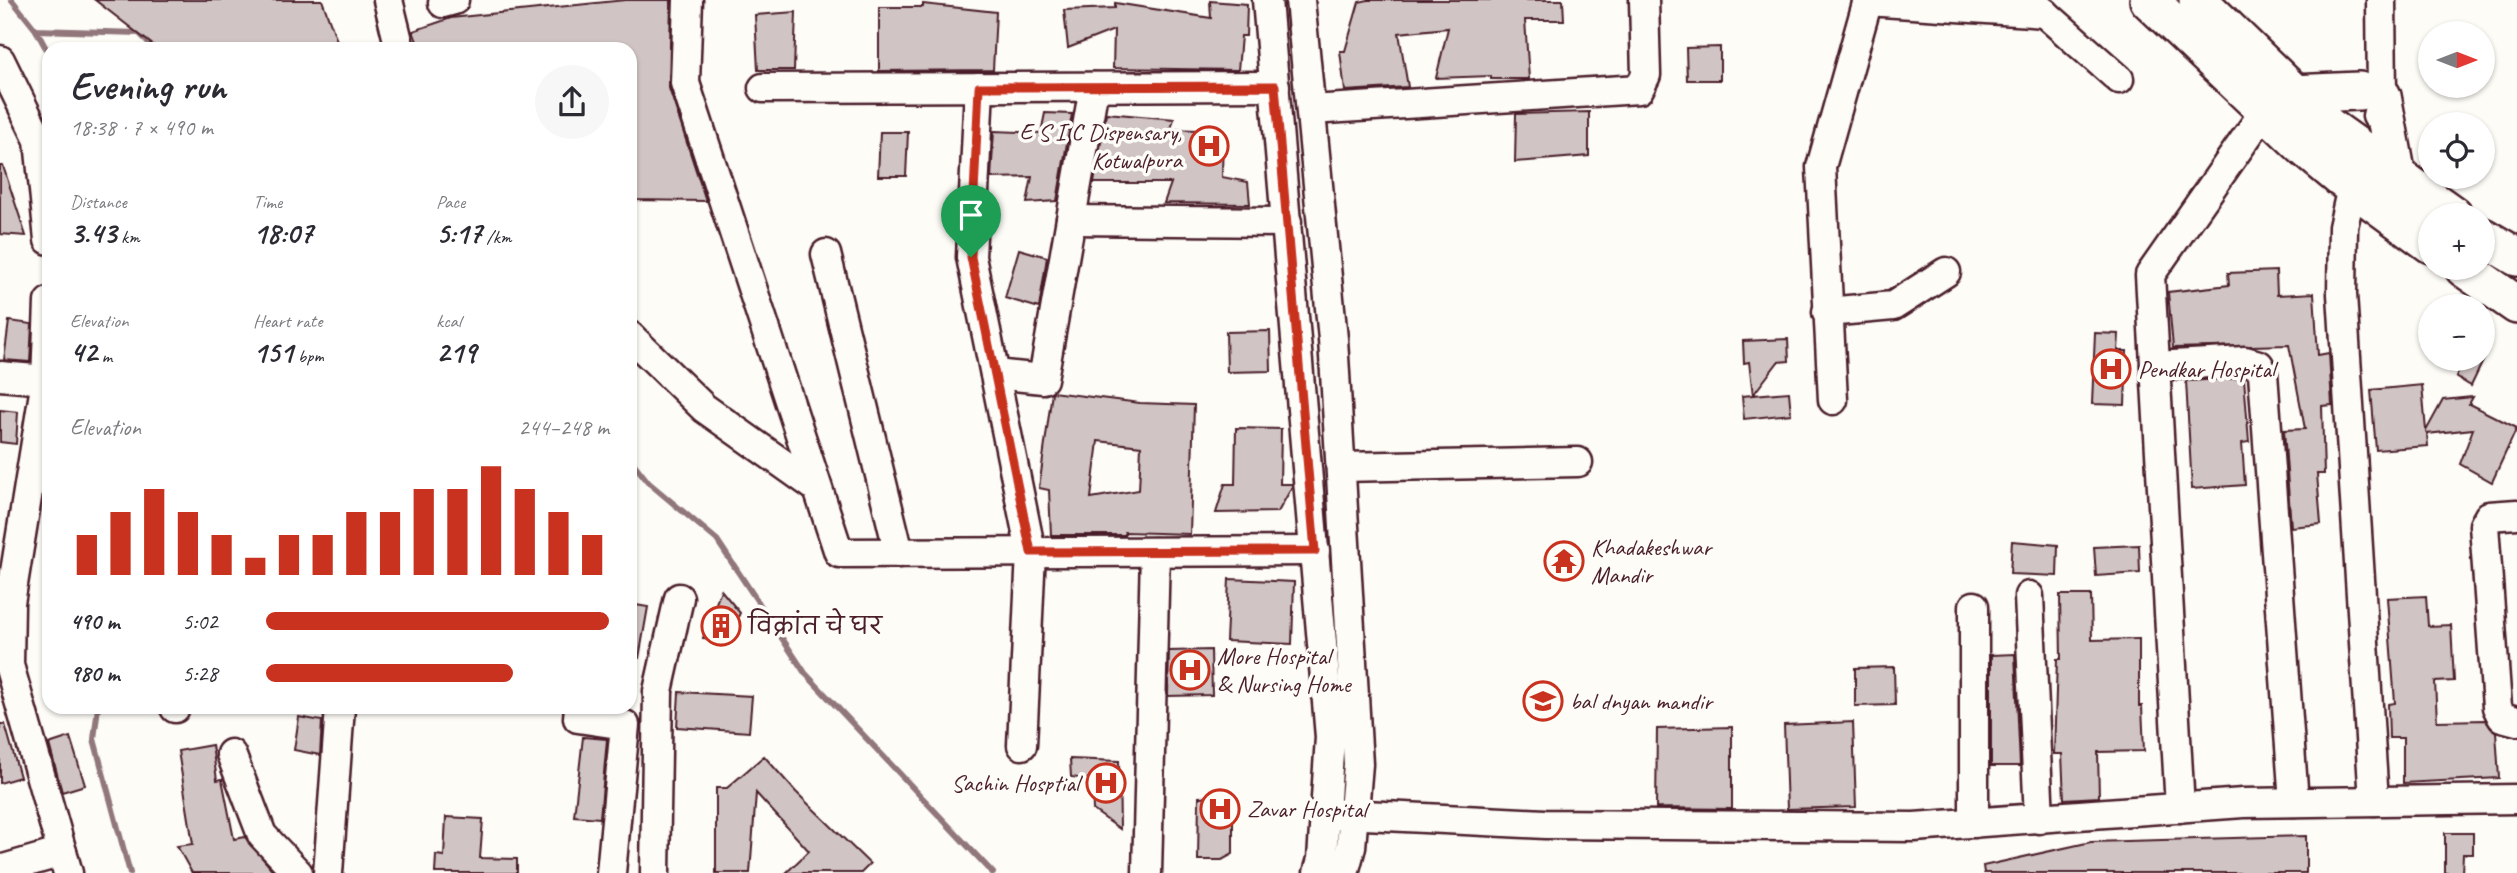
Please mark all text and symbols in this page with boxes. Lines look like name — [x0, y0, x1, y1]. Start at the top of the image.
north arrow — [2418, 21, 2496, 98]
map controls — [2418, 21, 2495, 371]
text: Evening run — [70, 63, 226, 110]
button: share — [535, 65, 609, 139]
button: locate — [2418, 112, 2495, 189]
text: 18:38 · 7 × 490 m — [70, 113, 213, 142]
place label: E S I C Dispensary, Kotwalpura — [1019, 117, 1184, 175]
hospital icon: E S I C Dispensary, Kotwalpura — [1188, 125, 1230, 167]
pin — [941, 185, 1001, 257]
text: Distance — [70, 190, 127, 214]
text: Time — [253, 190, 282, 214]
text: Pace — [436, 190, 465, 214]
icon: arrive — [952, 196, 990, 234]
button: + — [2418, 203, 2495, 280]
text: 3.43 — [70, 214, 116, 252]
text: 18:07 — [253, 214, 313, 252]
text: 5:17 — [436, 214, 482, 252]
text: km — [116, 225, 140, 249]
text: /km — [482, 225, 511, 249]
button: − — [2418, 294, 2495, 371]
text: Elevation — [70, 309, 128, 333]
text: Heart rate — [253, 309, 322, 333]
text: kcal — [436, 309, 461, 333]
text: 42 — [70, 333, 97, 371]
text: 151 — [253, 333, 293, 371]
text: 219 — [436, 333, 476, 371]
text: m — [97, 344, 112, 368]
text: bpm — [293, 344, 324, 368]
hospital icon: Pendkar Hospital — [2090, 348, 2132, 390]
place label: Pendkar Hospital — [2138, 354, 2279, 384]
text: Elevation — [70, 413, 141, 442]
text: 244–248 m — [518, 413, 609, 442]
place label: Khadakeshwar Mandir — [1591, 532, 1713, 590]
temple icon: Khadakeshwar Mandir — [1543, 540, 1585, 582]
building icon: विक्रांत चे घर — [700, 605, 742, 647]
text: 490 m — [70, 607, 119, 636]
text: 5:02 — [182, 607, 218, 636]
place label: विक्रांत चे घर — [746, 608, 884, 641]
place label: More Hospital & Nursing Home — [1217, 641, 1353, 699]
hospital icon: More Hospital & Nursing Home — [1169, 649, 1211, 691]
text: 980 m — [70, 659, 119, 688]
text: 5:28 — [182, 659, 218, 688]
school or university icon: bal dnyan mandir — [1522, 680, 1564, 722]
place label: bal dnyan mandir — [1570, 686, 1714, 716]
hospital icon: Sachin Hosptial — [1085, 762, 1127, 804]
place label: Sachin Hosptial — [951, 768, 1083, 798]
hospital icon: Zavar Hospital — [1199, 788, 1241, 830]
place label: Zavar Hospital — [1247, 794, 1370, 824]

